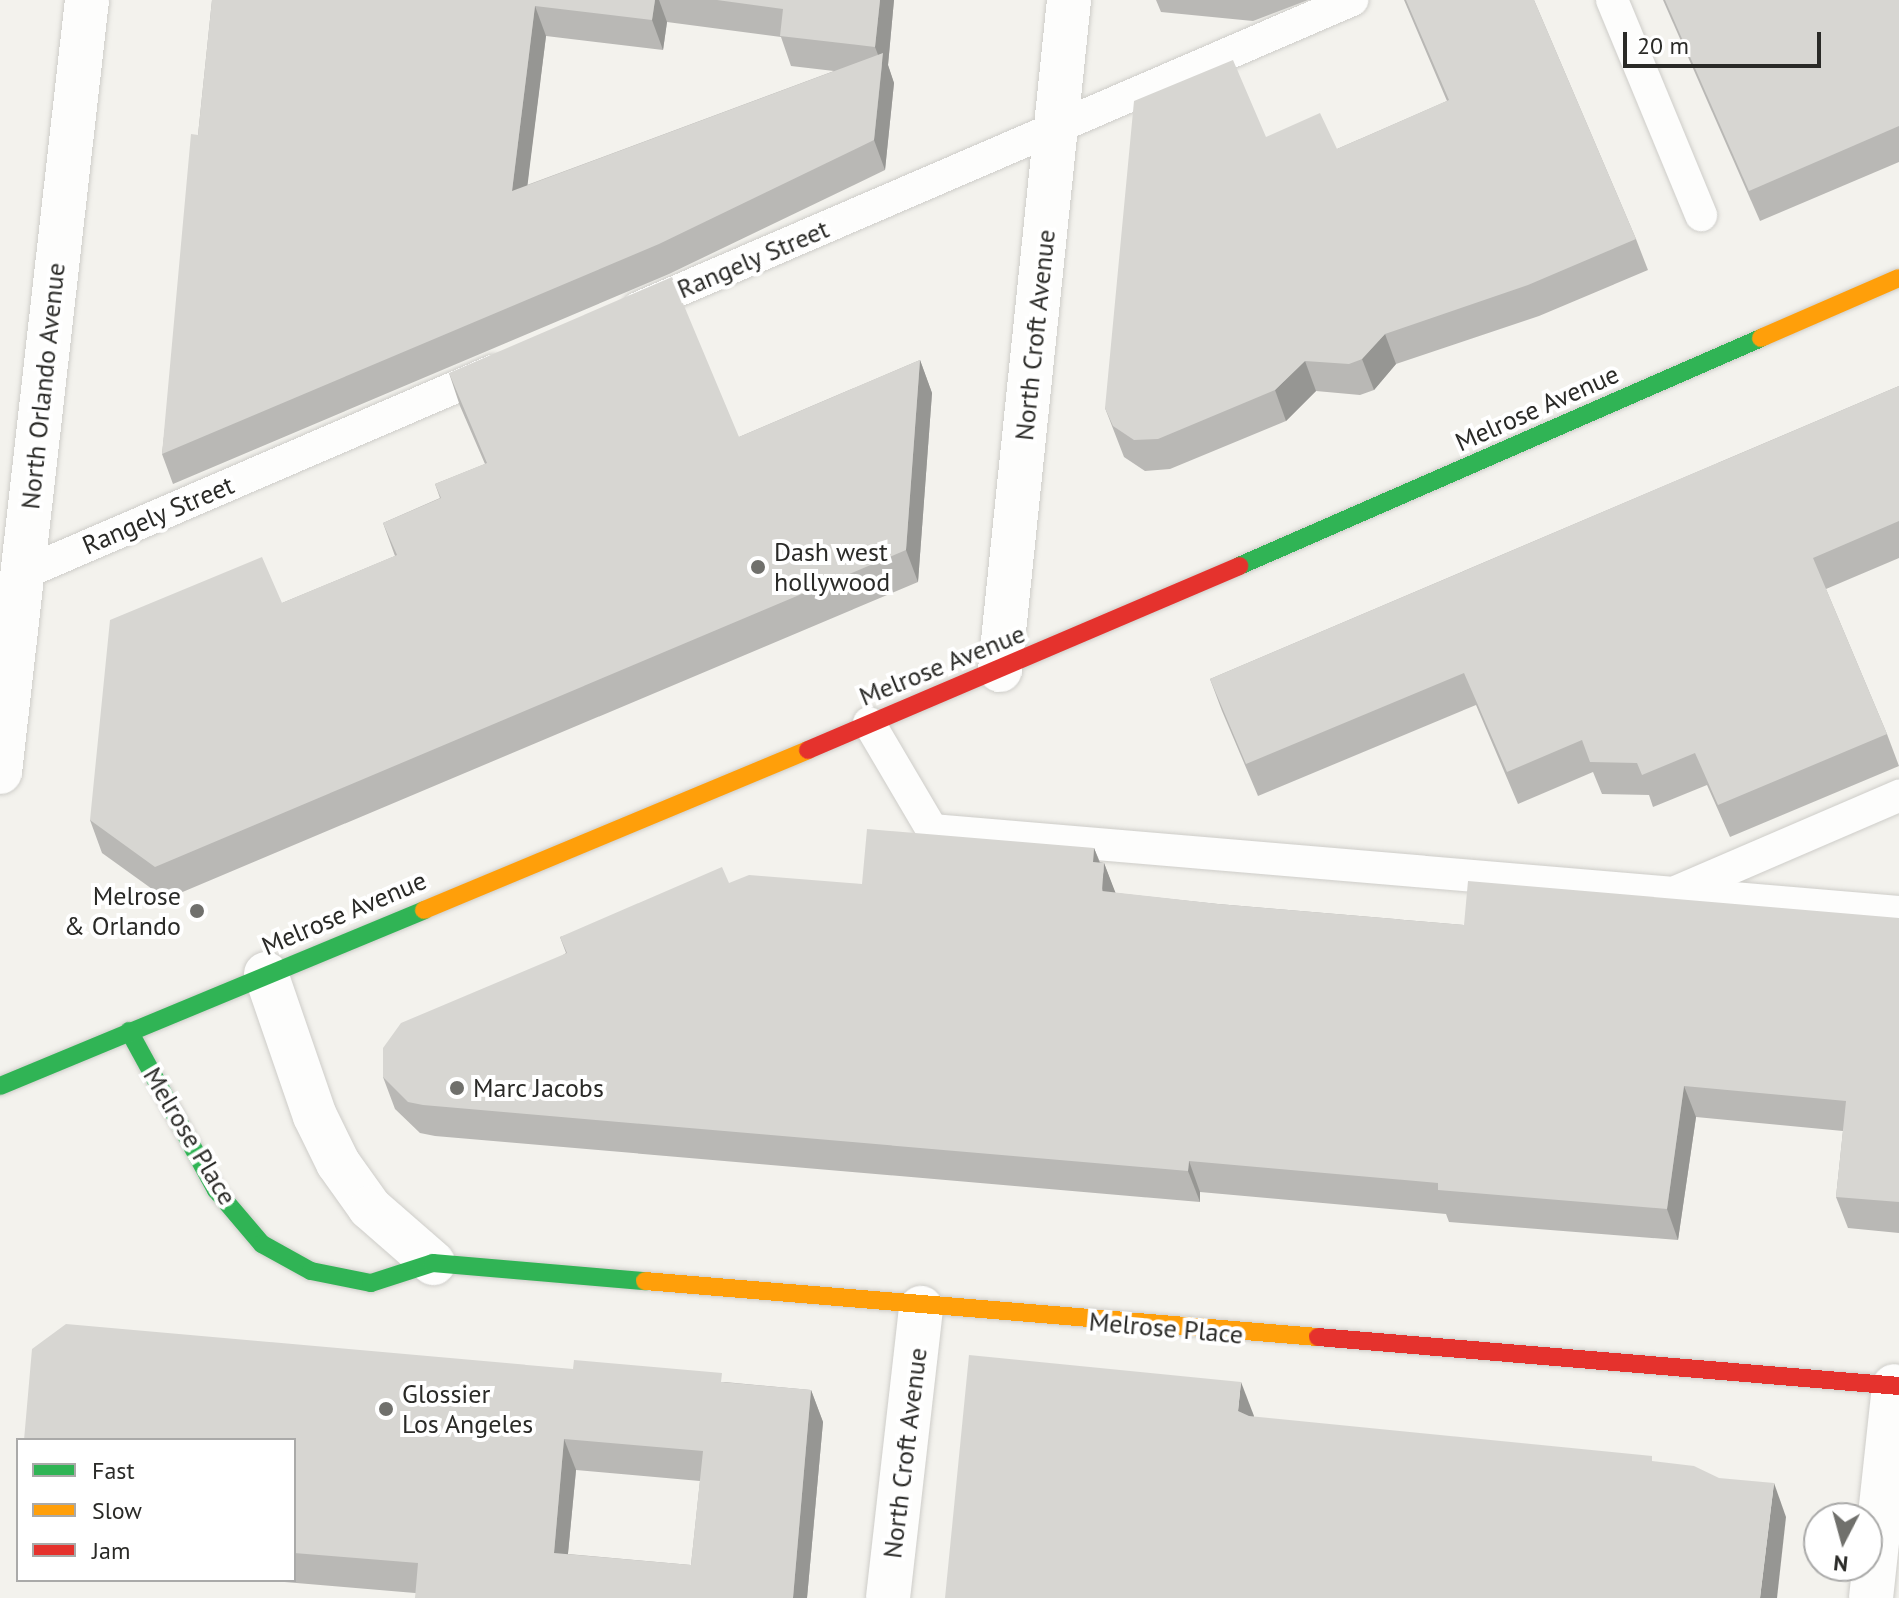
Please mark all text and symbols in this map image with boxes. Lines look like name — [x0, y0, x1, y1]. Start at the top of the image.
scale bar — [1627, 16, 1825, 66]
text: 20 m — [1637, 30, 1689, 61]
street label: Rangely Street — [672, 213, 834, 305]
street label: North Croft Avenue — [1008, 228, 1062, 442]
street label: North Orlando Avenue — [15, 261, 71, 511]
street label: Melrose Avenue — [1450, 358, 1624, 458]
street label: Rangely Street — [77, 469, 239, 561]
place label: Dash west hollywood — [774, 536, 890, 598]
marker: Dash west hollywood — [749, 558, 767, 576]
street label: Melrose Avenue — [854, 617, 1030, 713]
street label: Melrose Avenue — [257, 864, 431, 962]
place label: Melrose & Orlando — [64, 880, 181, 942]
marker: Melrose & Orlando — [188, 902, 206, 920]
street label: Melrose Place — [137, 1062, 243, 1210]
place label: Marc Jacobs — [473, 1072, 604, 1104]
marker: Marc Jacobs — [448, 1079, 466, 1097]
street label: Melrose Place — [1088, 1306, 1244, 1350]
street label: North Croft Avenue — [877, 1346, 933, 1560]
place label: Glossier Los Angeles — [402, 1378, 534, 1440]
marker: Glossier Los Angeles — [377, 1400, 395, 1418]
legend — [16, 1438, 296, 1582]
text: Fast — [92, 1455, 135, 1486]
text: Slow — [92, 1495, 142, 1526]
north arrow — [1803, 1502, 1883, 1582]
text: Jam — [92, 1535, 130, 1566]
text: N — [1832, 1549, 1849, 1579]

